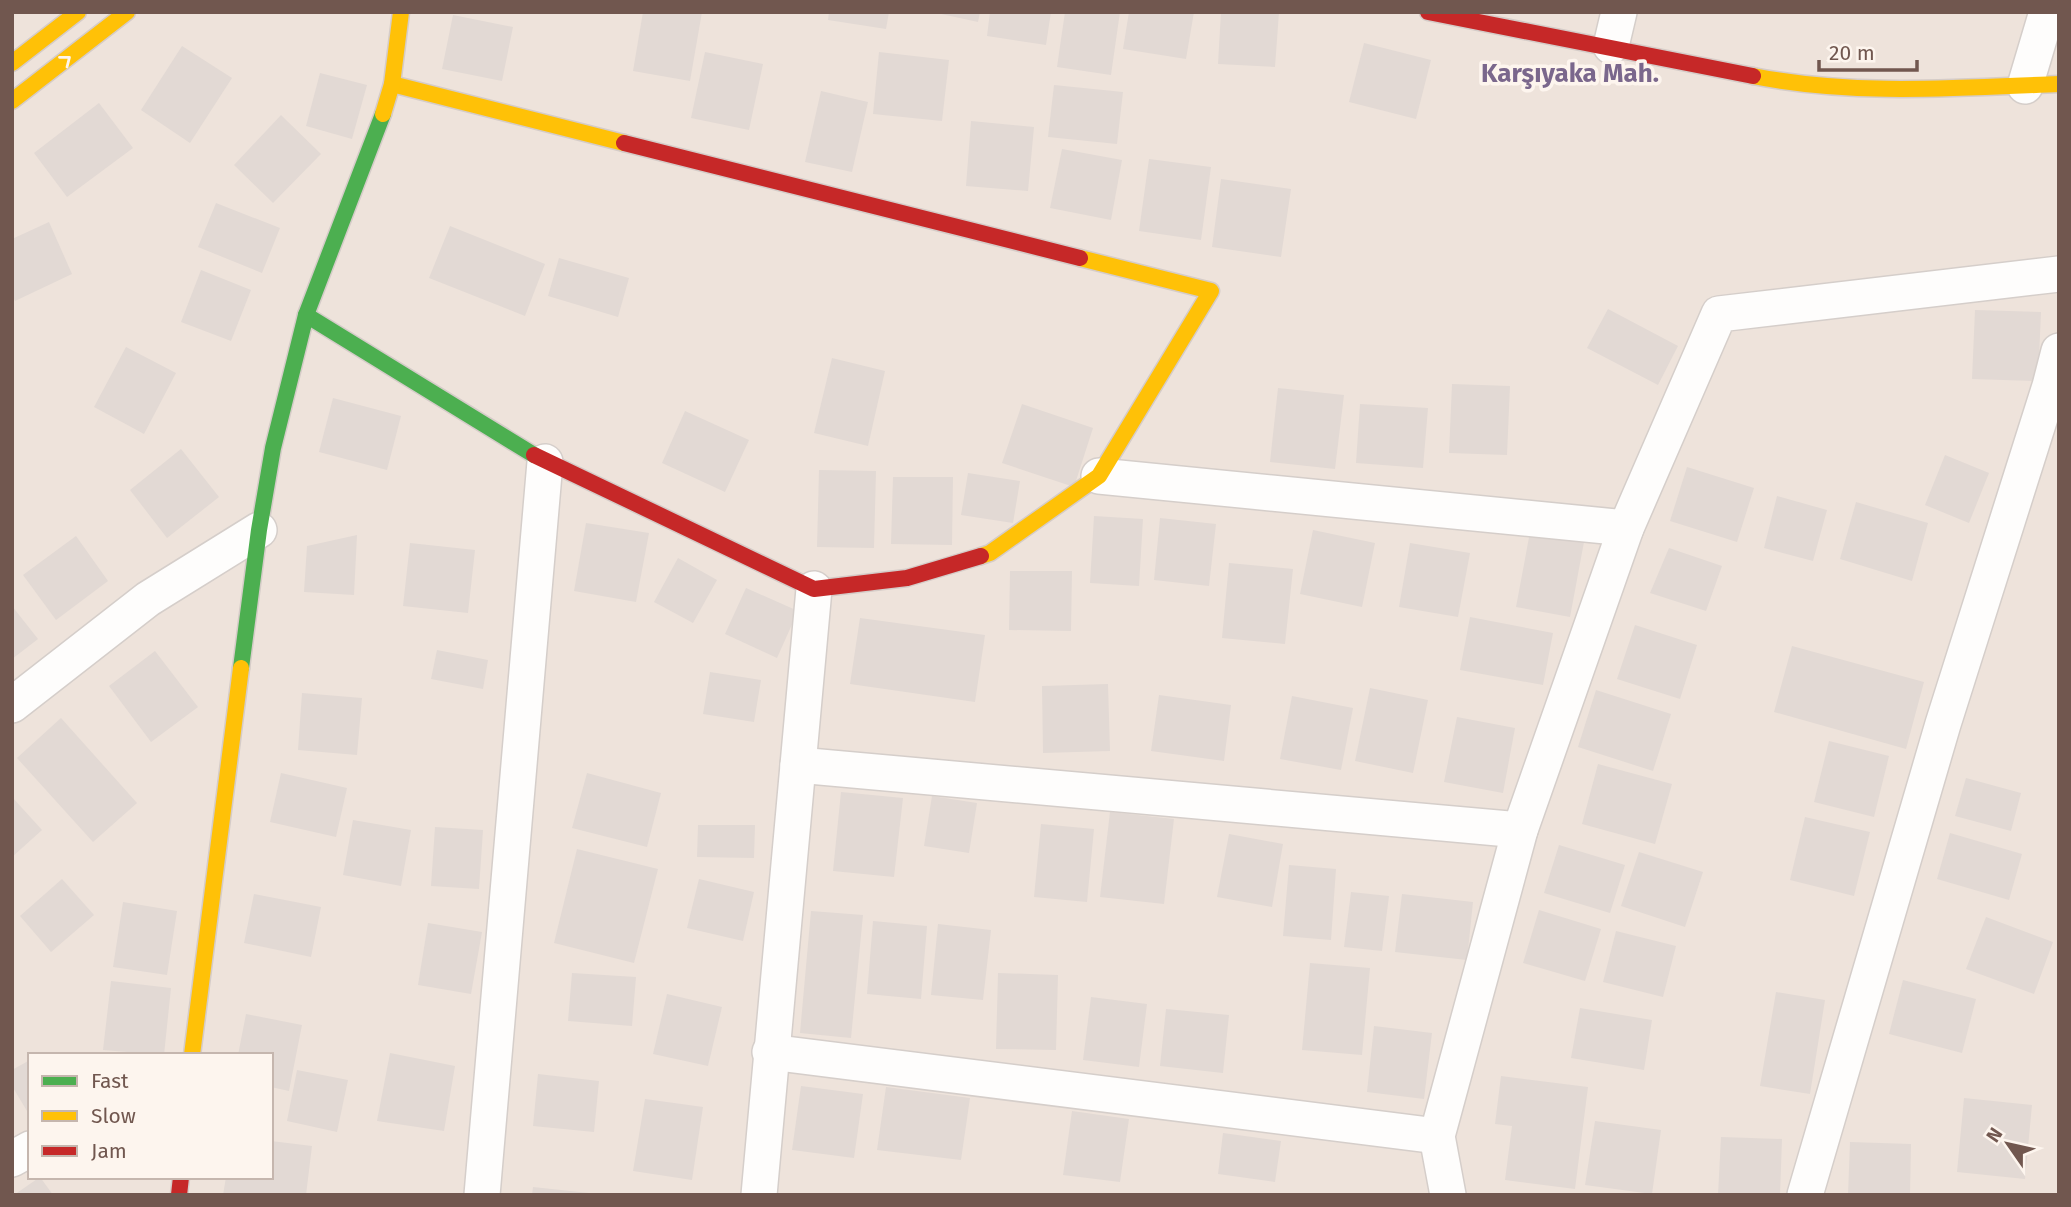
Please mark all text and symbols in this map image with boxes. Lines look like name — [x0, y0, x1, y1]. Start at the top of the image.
scale bar — [1819, 28, 1917, 72]
text: 20 m — [1829, 40, 1875, 66]
one-way arrow — [59, 55, 71, 68]
district label: Karşıyaka Mah. — [1481, 58, 1659, 89]
legend — [28, 1053, 273, 1179]
text: Fast — [91, 1068, 129, 1094]
text: Slow — [91, 1103, 136, 1129]
north arrow — [1973, 1109, 2043, 1179]
text: N — [1981, 1123, 2007, 1146]
text: Jam — [91, 1138, 127, 1164]

